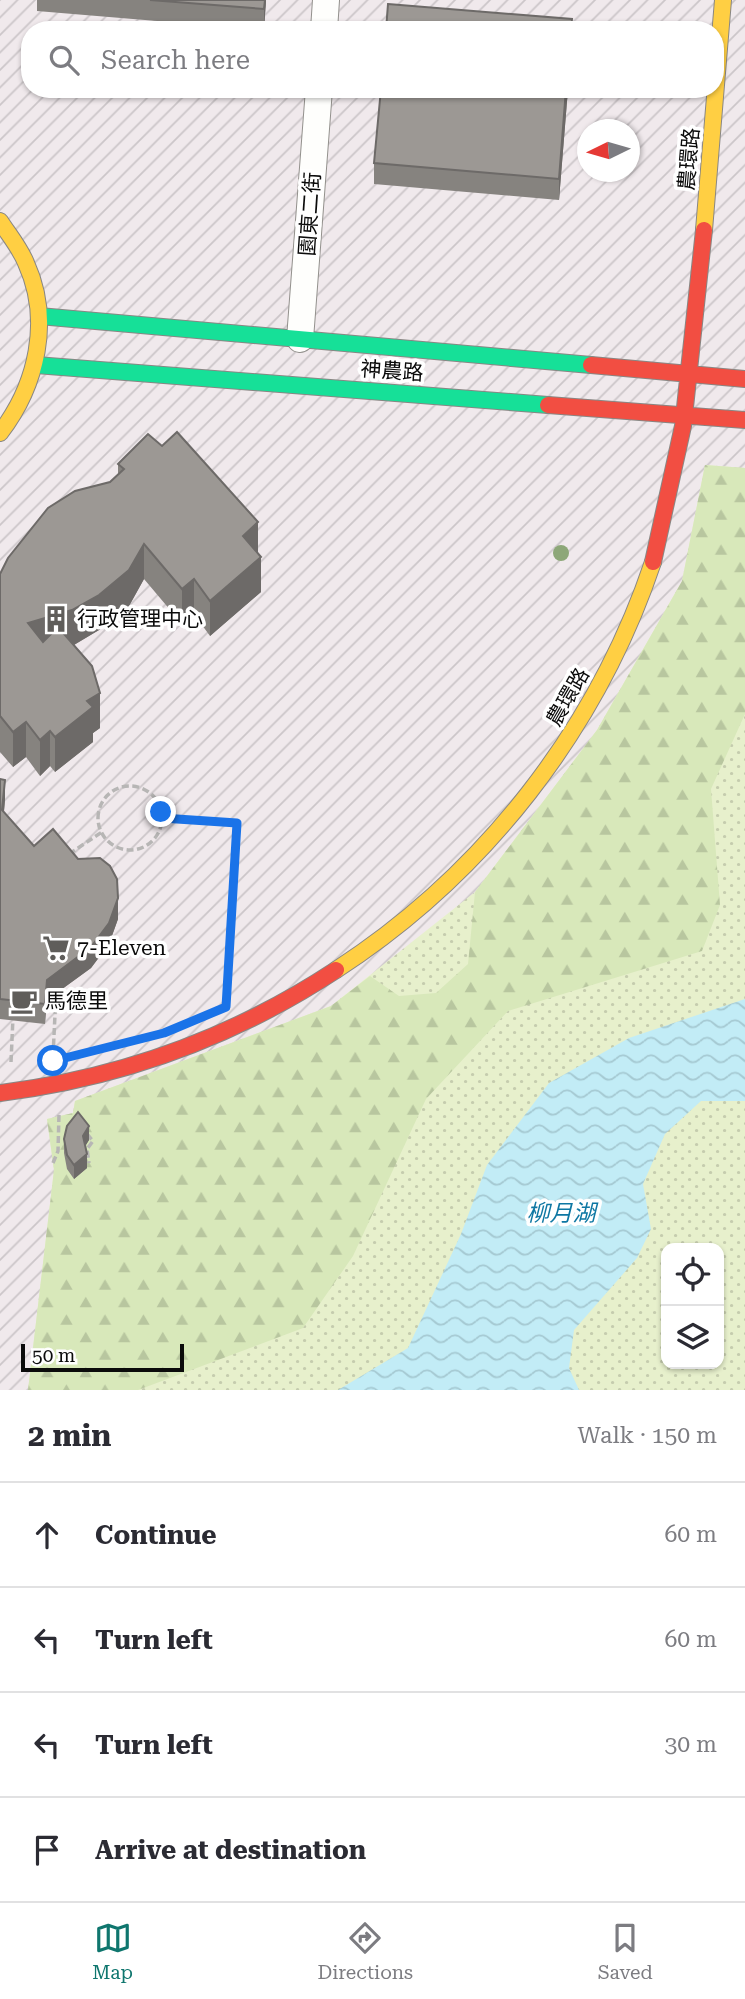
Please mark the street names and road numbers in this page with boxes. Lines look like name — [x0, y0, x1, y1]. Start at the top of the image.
street label: 農環路 — [674, 127, 704, 191]
street label: 園東二街 — [295, 171, 325, 257]
street label: 神農路 — [360, 357, 424, 385]
street label: 農環路 — [542, 664, 594, 730]

